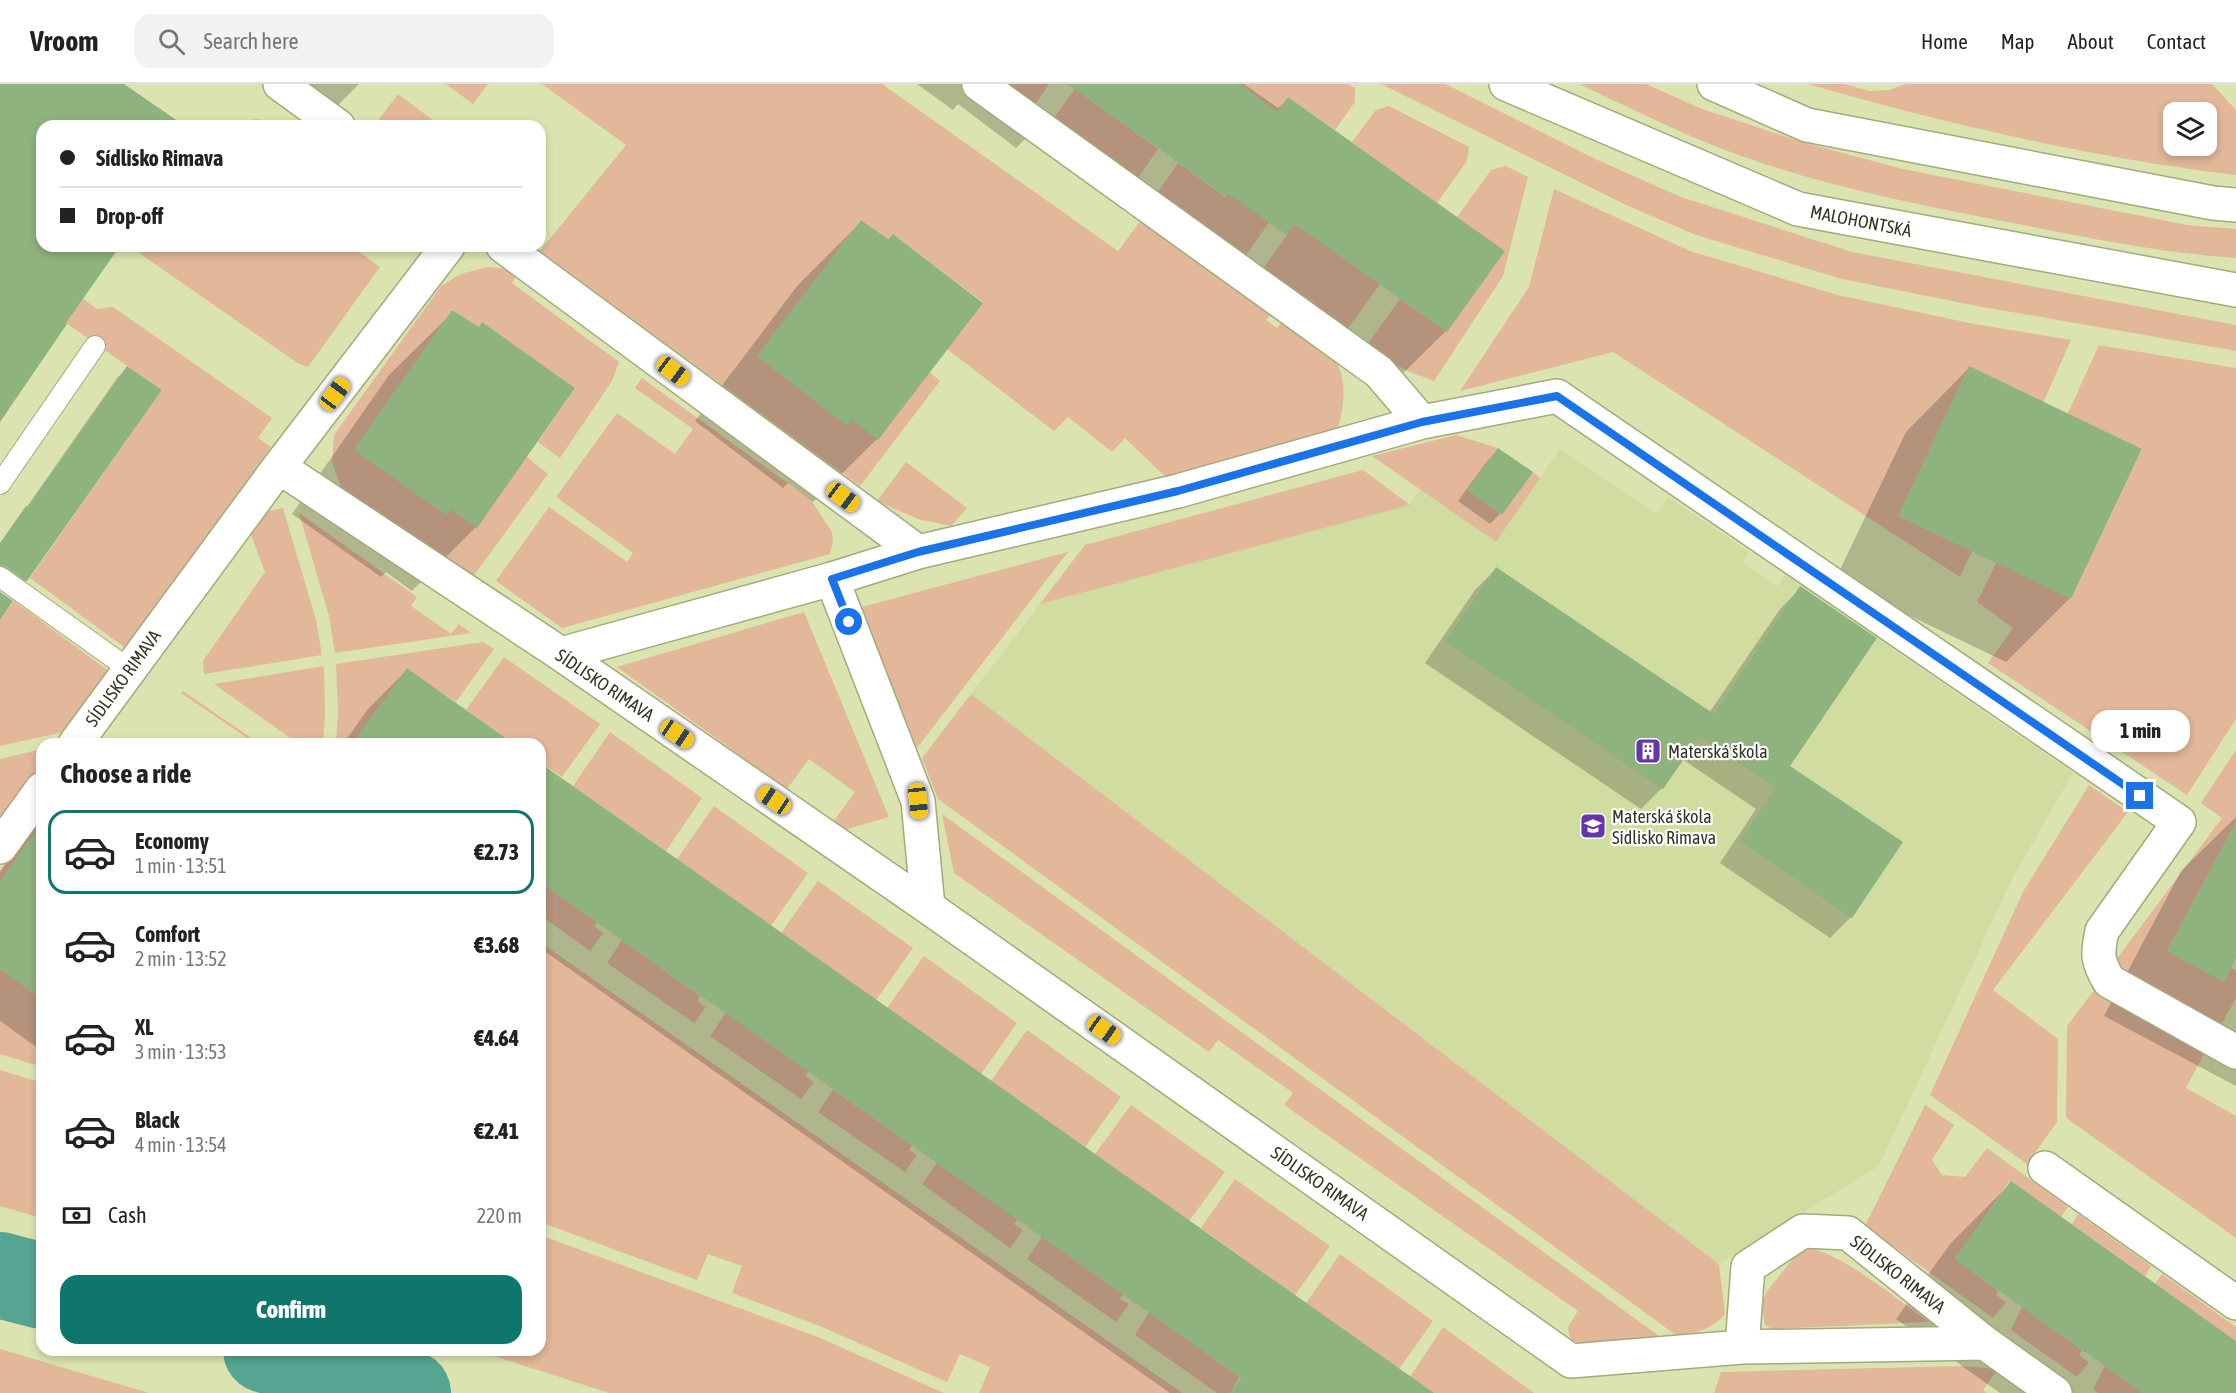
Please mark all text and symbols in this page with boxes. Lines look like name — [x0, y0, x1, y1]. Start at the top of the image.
search box — [134, 14, 554, 68]
text: Vroom — [30, 25, 98, 57]
icon: search — [155, 25, 188, 58]
text: Search here — [203, 28, 298, 54]
text: Home — [1921, 29, 1968, 53]
text: Map — [2001, 29, 2035, 53]
text: About — [2068, 29, 2114, 53]
text: Contact — [2147, 29, 2206, 53]
map controls — [2163, 102, 2217, 156]
button: layers — [2163, 102, 2217, 156]
text: Sídlisko Rimava — [96, 145, 223, 171]
street label: MALOHONTSKÁ — [1809, 201, 1914, 241]
text: Drop-off — [96, 203, 163, 229]
car — [653, 353, 693, 389]
car — [317, 374, 353, 414]
car — [823, 479, 863, 515]
route start — [835, 608, 862, 635]
street label: SÍDLISKO RIMAVA — [81, 626, 165, 730]
street label: SÍDLISKO RIMAVA — [552, 644, 658, 726]
callout: 1 min — [2090, 709, 2190, 751]
car — [657, 716, 697, 752]
text: 1 min — [2120, 719, 2161, 742]
building icon: Materská škola — [1633, 736, 1663, 766]
place label: Materská škola — [1668, 741, 1768, 762]
text: Choose a ride — [60, 758, 192, 789]
car — [754, 782, 794, 818]
car — [907, 782, 929, 820]
route end — [2126, 782, 2153, 809]
place label: Materská škola Sídlisko Rimava — [1612, 806, 1716, 848]
school or university icon: Materská škola Sídlisko Rimava — [1578, 811, 1608, 841]
icon: car — [63, 825, 117, 879]
text: Economy — [135, 828, 209, 854]
text: €2.73 — [474, 839, 519, 865]
text: 1 min · 13:51 — [135, 854, 227, 877]
icon: car — [63, 918, 117, 972]
text: Comfort — [135, 921, 200, 947]
text: €3.68 — [474, 932, 519, 958]
text: 2 min · 13:52 — [135, 947, 227, 970]
icon: car — [63, 1011, 117, 1065]
car — [1084, 1012, 1124, 1048]
text: XL — [135, 1014, 153, 1040]
text: €4.64 — [474, 1025, 519, 1051]
text: 3 min · 13:53 — [135, 1040, 227, 1063]
icon: car — [63, 1104, 117, 1158]
text: Black — [135, 1107, 179, 1133]
text: €2.41 — [474, 1118, 519, 1144]
text: 4 min · 13:54 — [135, 1133, 227, 1156]
street label: SÍDLISKO RIMAVA — [1267, 1142, 1373, 1224]
icon: cash — [60, 1199, 93, 1232]
text: Cash — [108, 1202, 147, 1228]
text: 220 m — [477, 1204, 522, 1227]
street label: SÍDLISKO RIMAVA — [1847, 1231, 1950, 1317]
button: Confirm — [60, 1275, 522, 1344]

